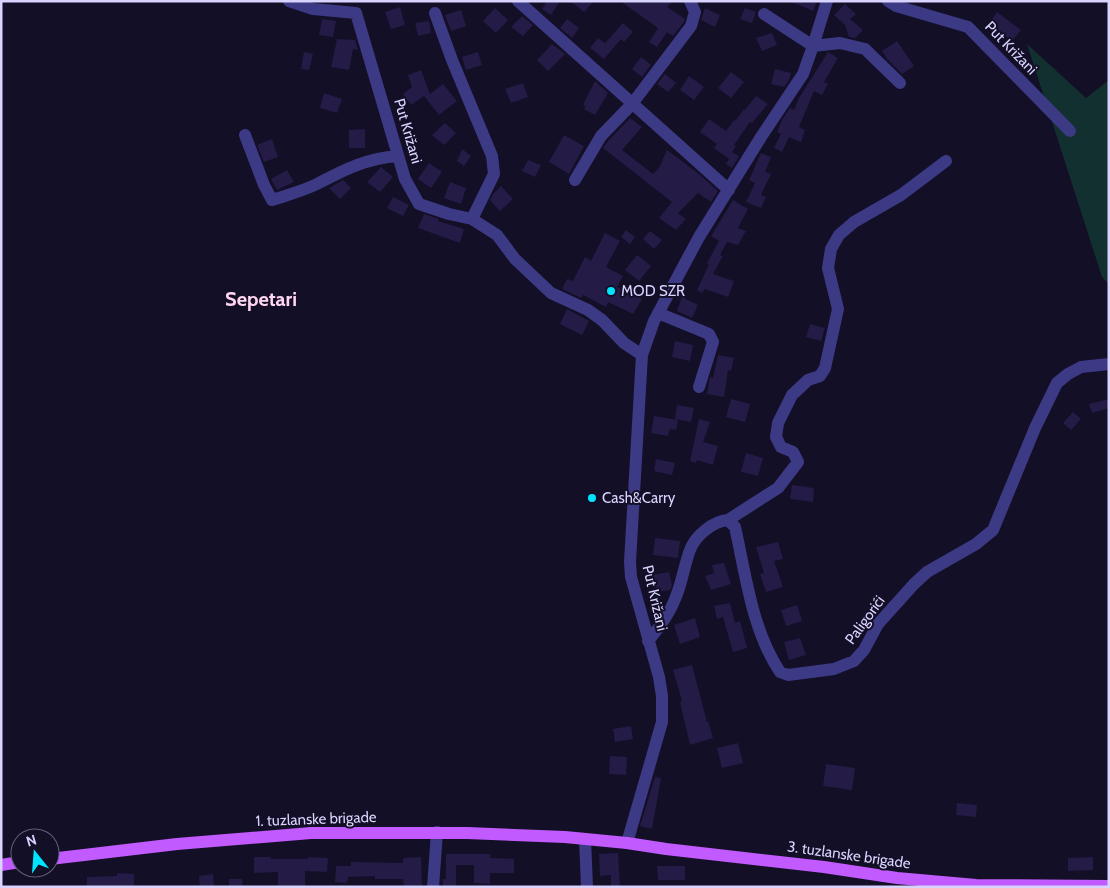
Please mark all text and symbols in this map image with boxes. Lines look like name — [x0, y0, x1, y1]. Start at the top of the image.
street label: Put Križani — [981, 18, 1041, 78]
street label: Put Križani — [390, 96, 426, 166]
place label: MOD SZR — [621, 282, 685, 300]
marker: MOD SZR — [605, 285, 617, 297]
district label: Sepetari — [225, 287, 297, 311]
place label: Cash&Carry — [602, 489, 676, 507]
marker: Cash&Carry — [586, 492, 598, 504]
street label: Put Križani — [639, 563, 671, 633]
street label: Paligorići — [841, 592, 889, 648]
street label: 1. tuzlanske brigade — [255, 808, 377, 830]
north arrow — [10, 828, 60, 878]
text: N — [24, 831, 39, 851]
street label: 3. tuzlanske brigade — [786, 837, 912, 873]

